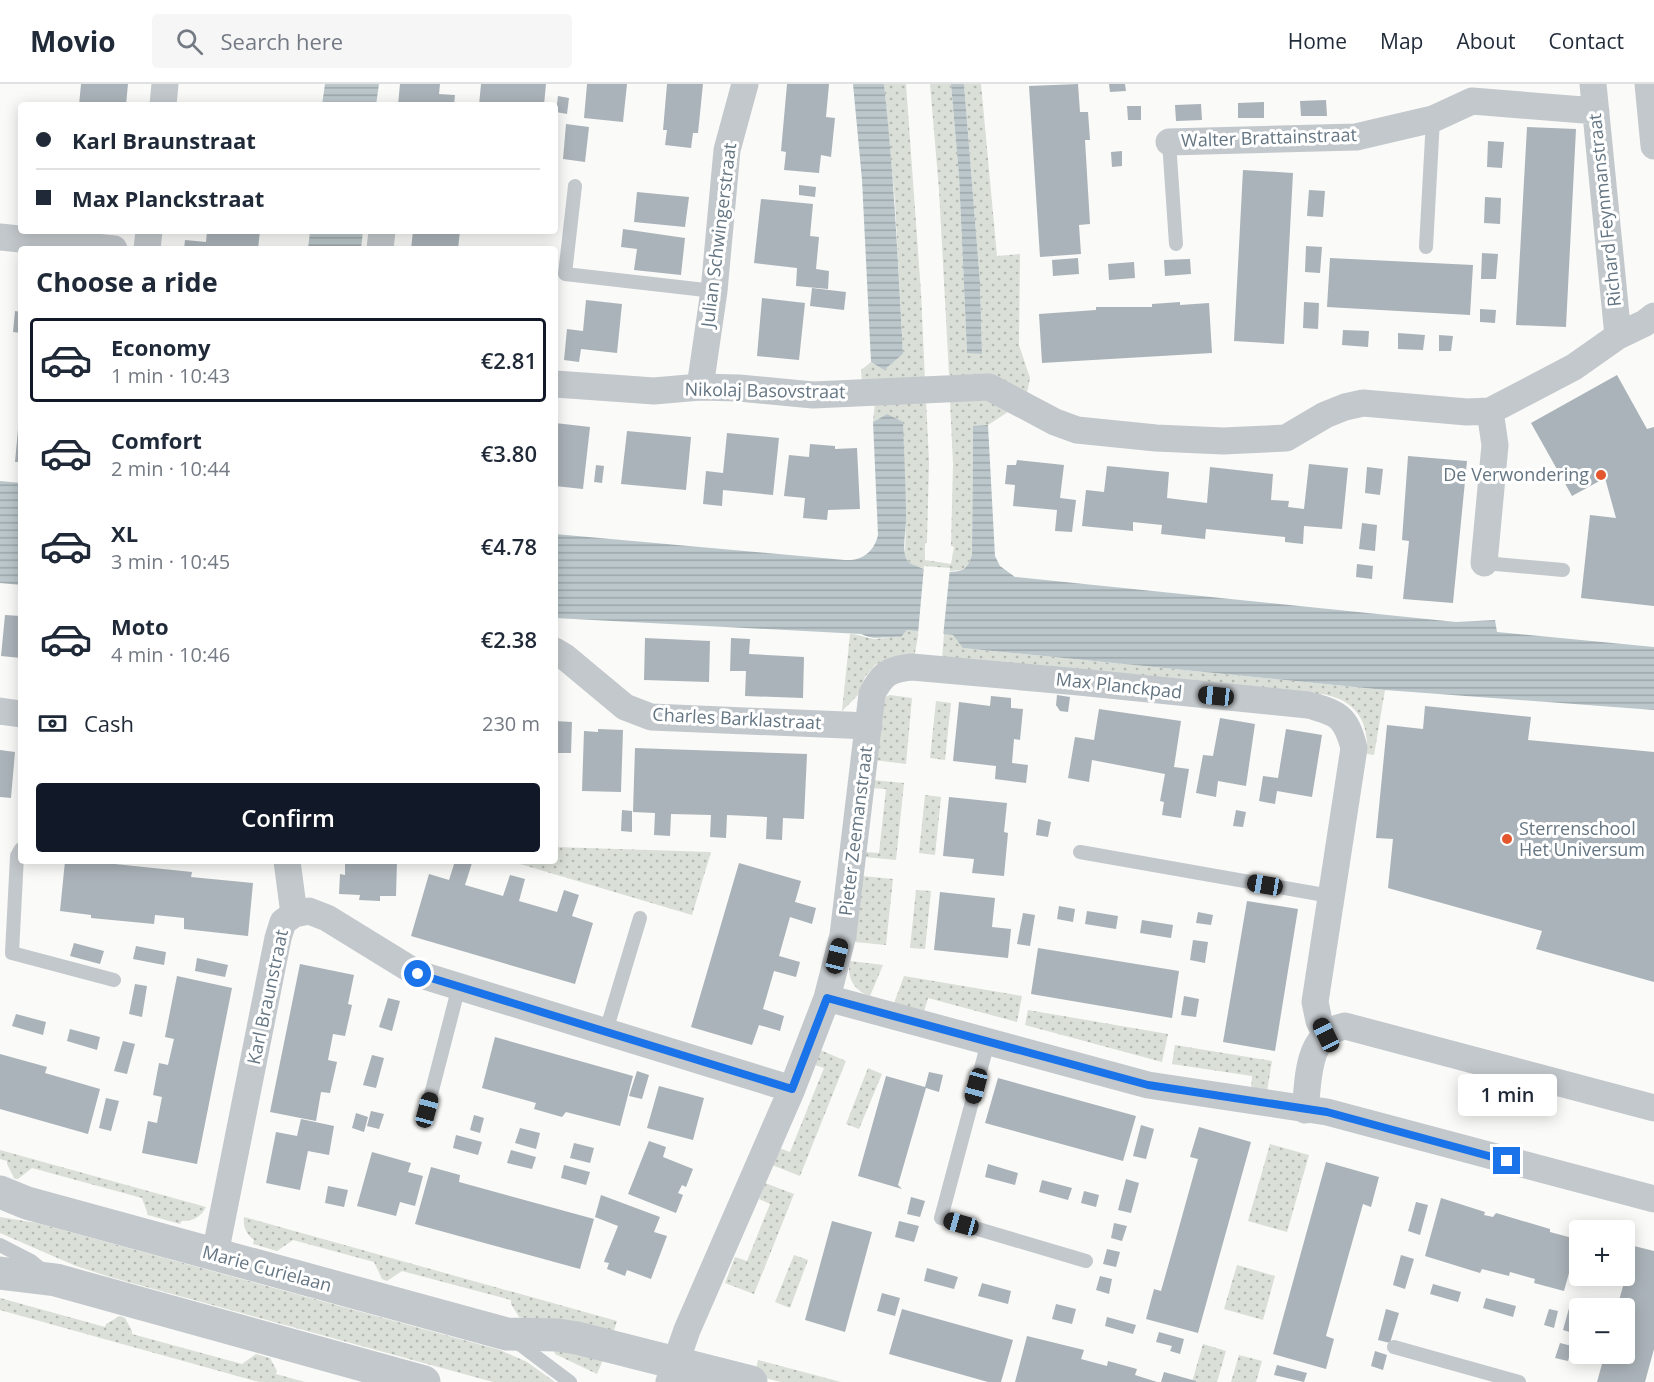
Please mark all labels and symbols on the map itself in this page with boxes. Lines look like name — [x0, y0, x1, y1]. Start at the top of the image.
street label: Richard Feynmanstraat — [1582, 112, 1626, 308]
street label: Walter Brattainstraat — [1181, 122, 1357, 152]
street label: Julian Schwingerstraat — [695, 141, 741, 331]
street label: Nikolaj Basovstraat — [684, 377, 846, 403]
place label: De Verwondering — [1443, 462, 1589, 486]
marker: De Verwondering — [1594, 468, 1608, 482]
street label: Max Planckpad — [1055, 666, 1183, 704]
car — [1197, 685, 1235, 707]
street label: Charles Barklastraat — [652, 702, 822, 734]
street label: Pieter Zeemanstraat — [833, 745, 877, 917]
place label: Sterrenschool Het Universum — [1519, 816, 1645, 861]
marker: Sterrenschool Het Universum — [1500, 832, 1514, 846]
car — [1246, 873, 1284, 897]
street label: Karl Braunstraat — [241, 927, 293, 1067]
car — [824, 936, 850, 976]
route start — [404, 960, 431, 987]
car — [1310, 1015, 1342, 1055]
car — [963, 1066, 989, 1106]
callout: 1 min — [1458, 1074, 1556, 1116]
car — [414, 1090, 440, 1130]
route end — [1493, 1147, 1520, 1174]
car — [941, 1210, 981, 1238]
street label: Marie Curielaan — [200, 1239, 335, 1297]

